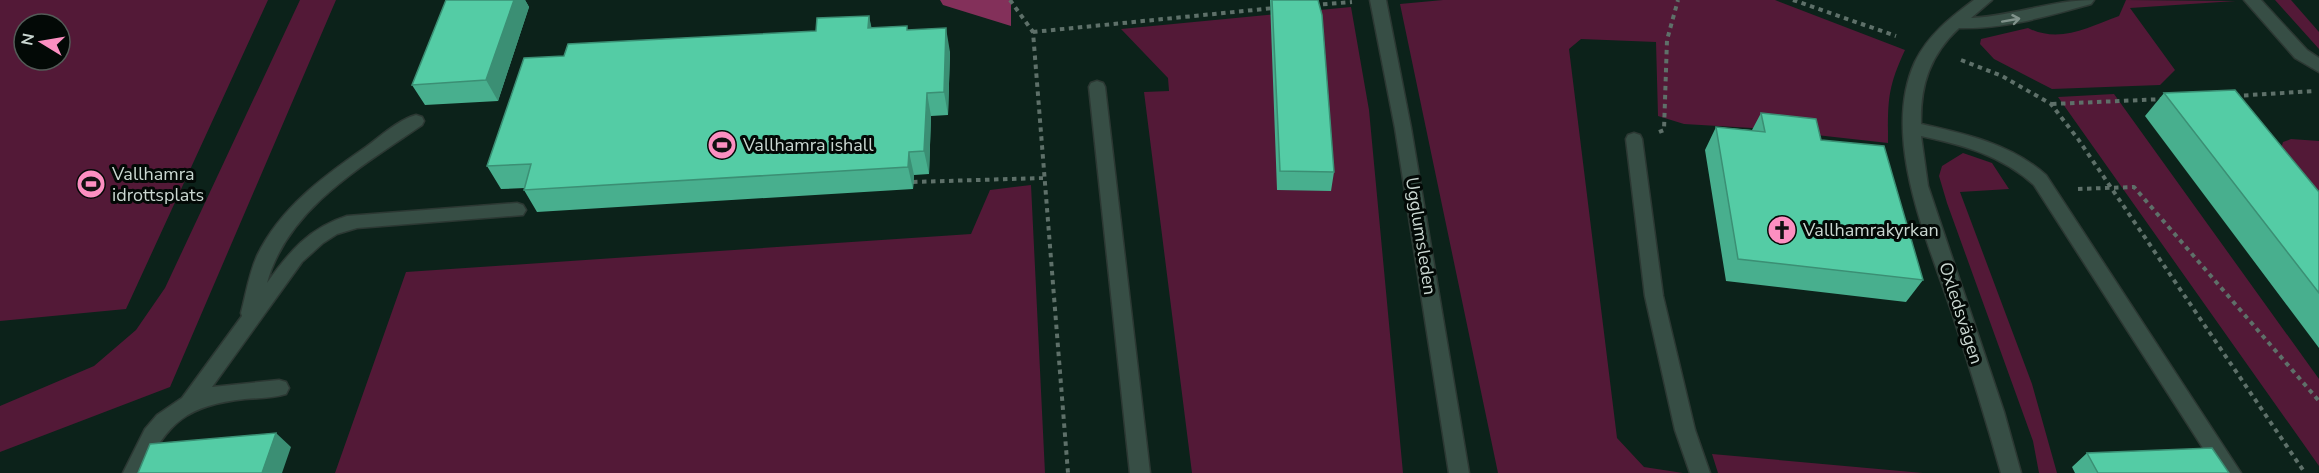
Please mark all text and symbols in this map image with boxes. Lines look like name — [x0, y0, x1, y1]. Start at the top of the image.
north arrow — [12, 12, 72, 72]
one-way arrow — [2001, 14, 2020, 25]
text: N — [16, 31, 40, 47]
sports icon: Vallhamra ishall — [706, 129, 738, 161]
place label: Vallhamra ishall — [742, 133, 874, 157]
place label: Vallhamra idrottsplats — [111, 162, 204, 207]
sports icon: Vallhamra idrottsplats — [75, 168, 107, 200]
street label: Ugglumsleden — [1400, 175, 1442, 297]
church icon: Vallhamrakyrkan — [1766, 214, 1798, 246]
place label: Vallhamrakyrkan — [1802, 218, 1939, 242]
street label: Oxledsvägen — [1933, 259, 1989, 367]

